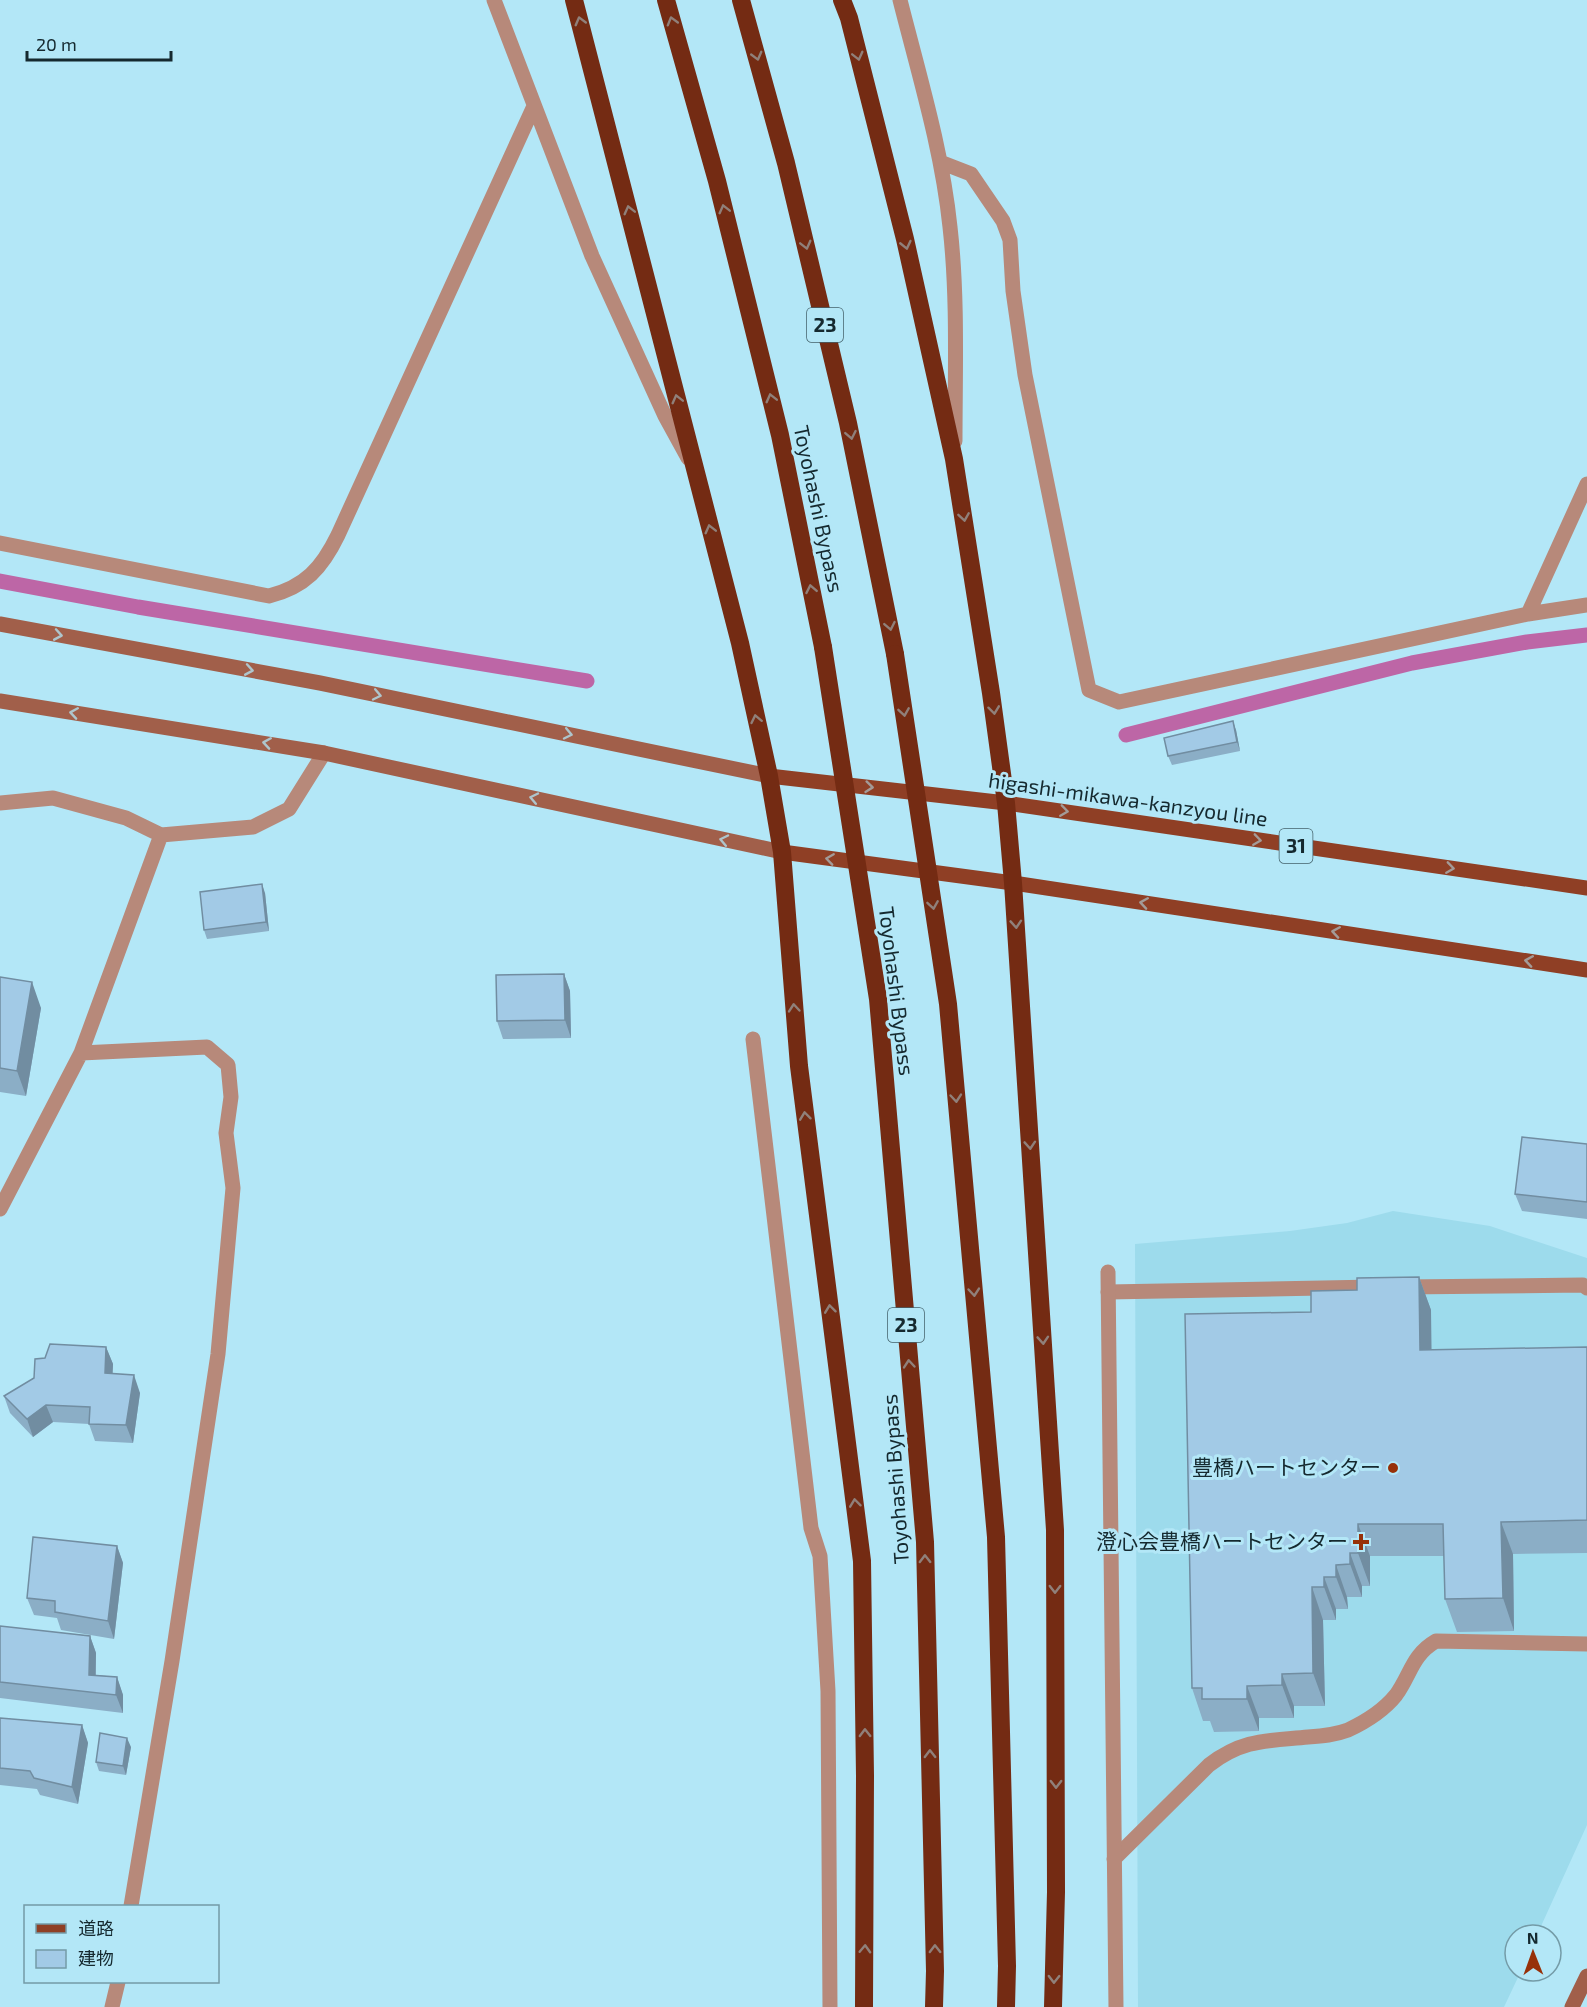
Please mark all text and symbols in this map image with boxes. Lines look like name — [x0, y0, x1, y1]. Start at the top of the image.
one-way arrow — [575, 16, 588, 26]
one-way arrow — [667, 16, 679, 27]
scale bar — [27, 24, 171, 62]
text: 20 m — [36, 33, 77, 55]
one-way arrow — [750, 51, 762, 61]
one-way arrow — [851, 51, 864, 61]
one-way arrow — [623, 205, 636, 215]
one-way arrow — [718, 205, 731, 215]
one-way arrow — [798, 240, 811, 250]
one-way arrow — [899, 240, 912, 250]
road number: 23 — [807, 308, 843, 342]
one-way arrow — [672, 394, 684, 405]
one-way arrow — [766, 394, 778, 404]
street label: Toyohashi Bypass — [790, 423, 849, 595]
one-way arrow — [844, 430, 857, 440]
one-way arrow — [957, 513, 969, 522]
one-way arrow — [705, 524, 718, 534]
one-way arrow — [805, 585, 818, 595]
one-way arrow — [882, 621, 895, 631]
one-way arrow — [52, 628, 62, 641]
one-way arrow — [244, 663, 254, 676]
one-way arrow — [372, 688, 382, 701]
one-way arrow — [987, 705, 999, 714]
one-way arrow — [69, 707, 79, 720]
one-way arrow — [897, 707, 910, 717]
one-way arrow — [751, 714, 764, 724]
one-way arrow — [563, 727, 573, 740]
one-way arrow — [262, 738, 271, 750]
street label: higashi-mikawa-kanzyou line — [987, 767, 1269, 830]
one-way arrow — [864, 780, 873, 793]
one-way arrow — [529, 792, 539, 805]
one-way arrow — [1059, 805, 1068, 817]
road number: 31 — [1280, 829, 1312, 863]
one-way arrow — [1252, 833, 1261, 845]
one-way arrow — [720, 834, 730, 847]
one-way arrow — [826, 853, 835, 865]
one-way arrow — [1445, 862, 1454, 874]
one-way arrow — [1139, 897, 1149, 910]
one-way arrow — [927, 900, 939, 909]
street label: Toyohashi Bypass — [875, 905, 920, 1077]
one-way arrow — [1009, 919, 1022, 928]
one-way arrow — [1332, 927, 1341, 939]
one-way arrow — [1525, 956, 1534, 968]
one-way arrow — [788, 1003, 801, 1012]
one-way arrow — [950, 1094, 963, 1103]
one-way arrow — [800, 1111, 812, 1121]
one-way arrow — [1024, 1141, 1037, 1150]
one-way arrow — [967, 1288, 980, 1297]
one-way arrow — [825, 1305, 837, 1314]
road number: 23 — [888, 1308, 924, 1342]
one-way arrow — [1036, 1336, 1049, 1345]
one-way arrow — [903, 1360, 916, 1369]
street label: Toyohashi Bypass — [876, 1393, 913, 1565]
place label: 豊橋ハートセンター — [1192, 1454, 1381, 1479]
marker: 豊橋ハートセンター — [1386, 1461, 1400, 1475]
one-way arrow — [849, 1498, 862, 1507]
place label: 澄心会豊橋ハートセンター — [1096, 1528, 1348, 1553]
marker: 澄心会豊橋ハートセンター — [1352, 1533, 1370, 1551]
one-way arrow — [919, 1554, 931, 1563]
one-way arrow — [1049, 1584, 1061, 1593]
one-way arrow — [859, 1728, 871, 1737]
one-way arrow — [924, 1749, 936, 1758]
one-way arrow — [1050, 1779, 1062, 1788]
legend — [24, 1905, 219, 1983]
text: 道路 — [78, 1917, 114, 1939]
north arrow — [1503, 1923, 1563, 1983]
text: N — [1527, 1928, 1539, 1947]
one-way arrow — [859, 1944, 872, 1953]
one-way arrow — [929, 1944, 941, 1953]
text: 建物 — [78, 1947, 114, 1969]
one-way arrow — [1048, 1974, 1060, 1983]

